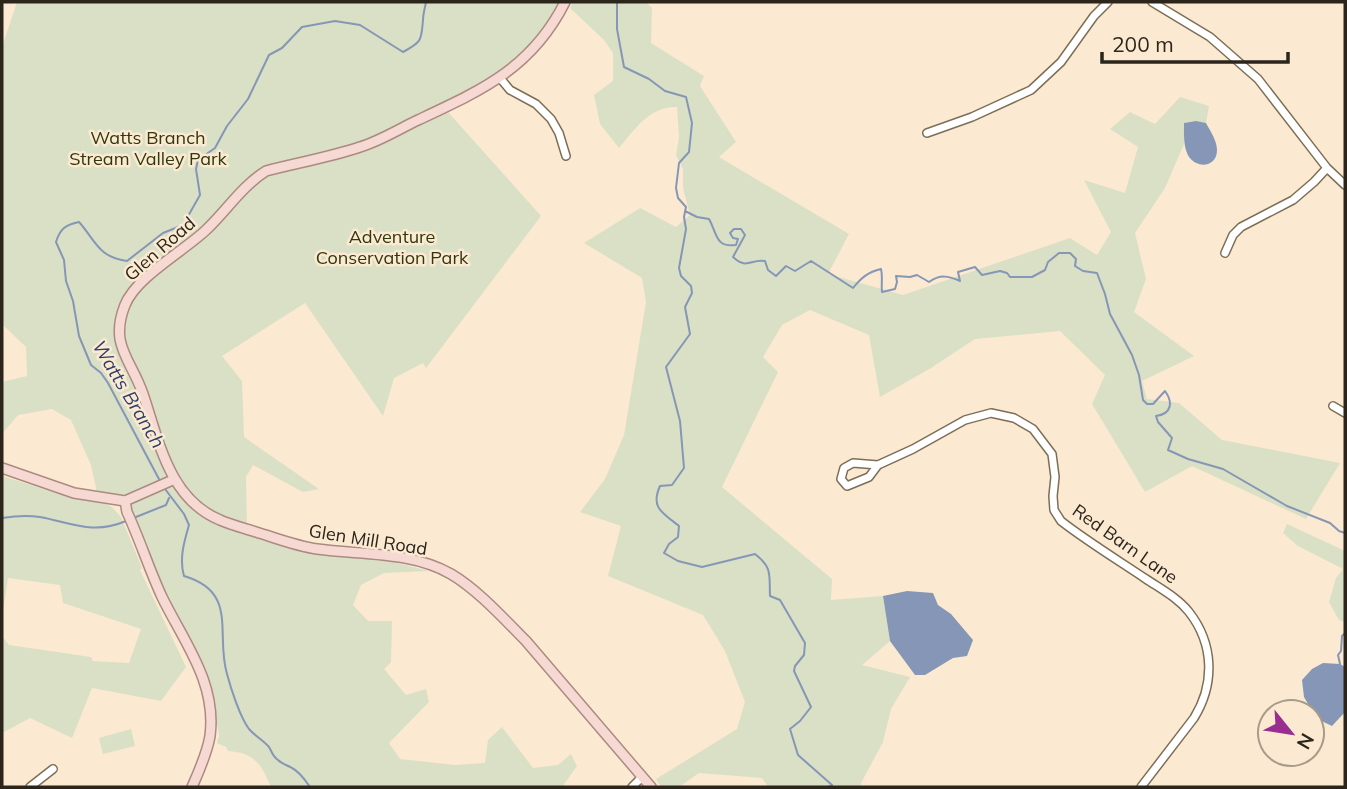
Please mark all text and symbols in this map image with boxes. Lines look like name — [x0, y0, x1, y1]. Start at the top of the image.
scale bar — [1102, 21, 1288, 65]
text: 200 m — [1112, 31, 1174, 57]
park label: Watts Branch Stream Valley Park — [69, 126, 228, 170]
street label: Glen Road — [119, 212, 200, 286]
park label: Adventure Conservation Park — [316, 225, 469, 269]
water label: Watts Branch — [87, 336, 171, 452]
street label: Red Barn Lane — [1068, 499, 1182, 588]
street label: Glen Mill Road — [307, 519, 429, 560]
north arrow — [1256, 698, 1326, 768]
text: N — [1292, 729, 1320, 754]

